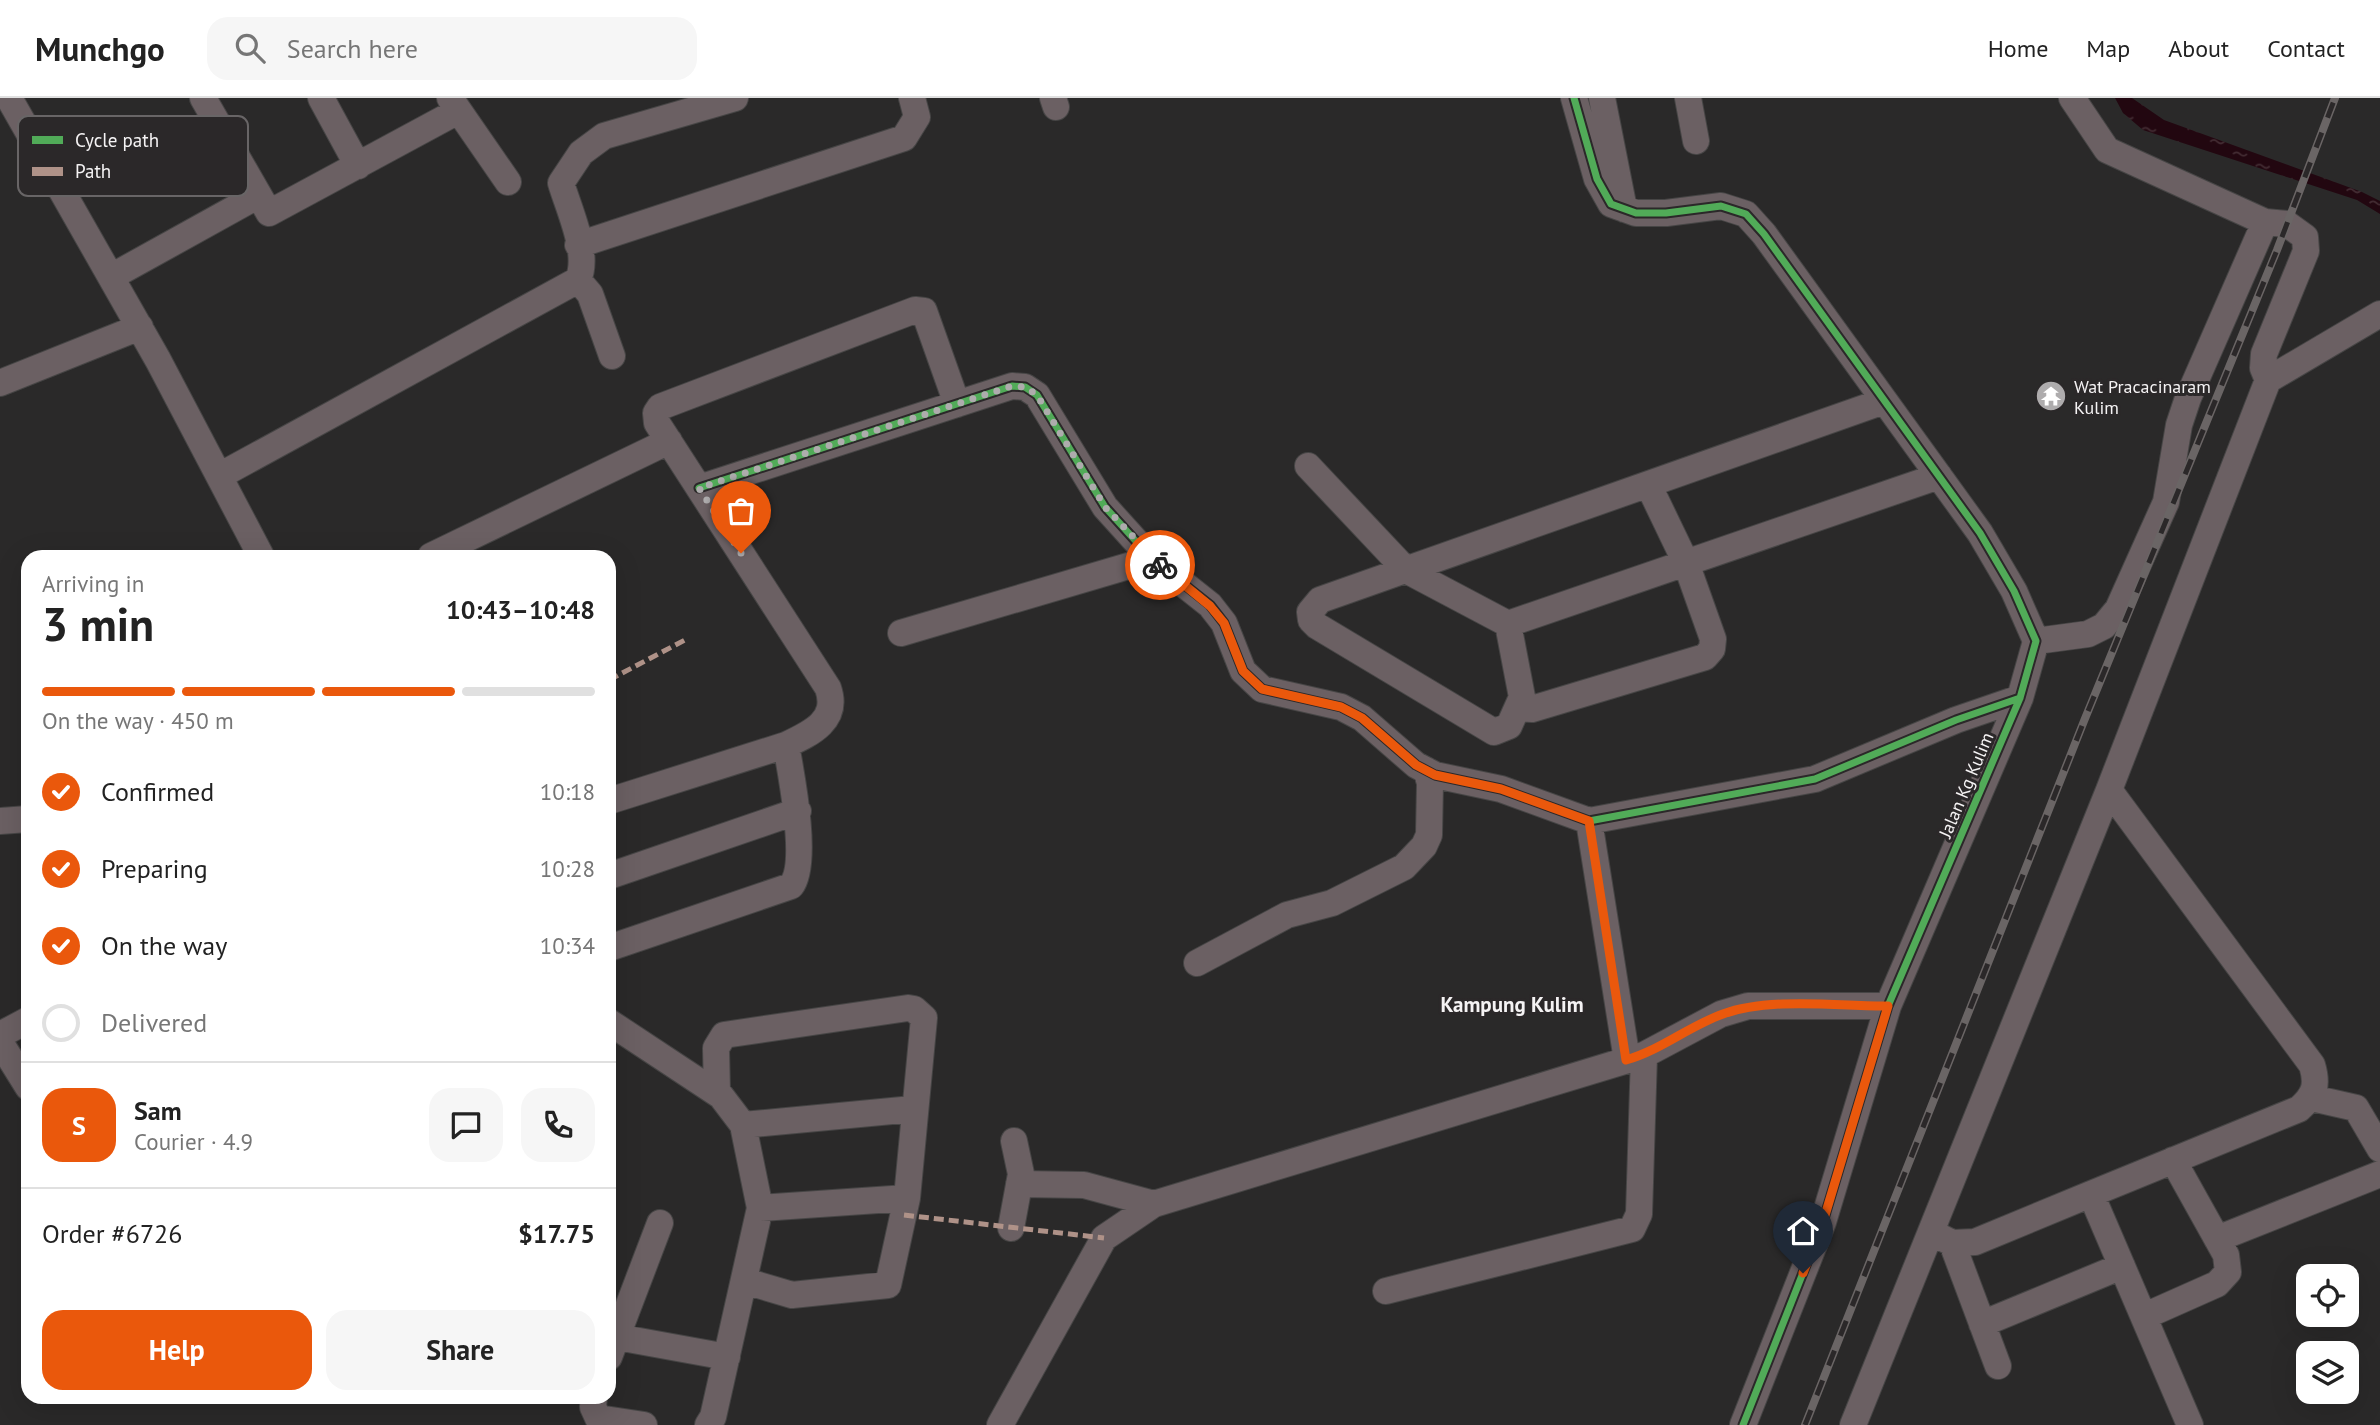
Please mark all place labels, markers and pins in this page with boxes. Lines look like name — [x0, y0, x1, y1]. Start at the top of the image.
place label: Wat Pracacinaram Kulim — [2074, 375, 2211, 419]
temple icon: Wat Pracacinaram Kulim — [2034, 379, 2068, 413]
pin — [711, 481, 771, 553]
pin — [1773, 1201, 1833, 1273]

